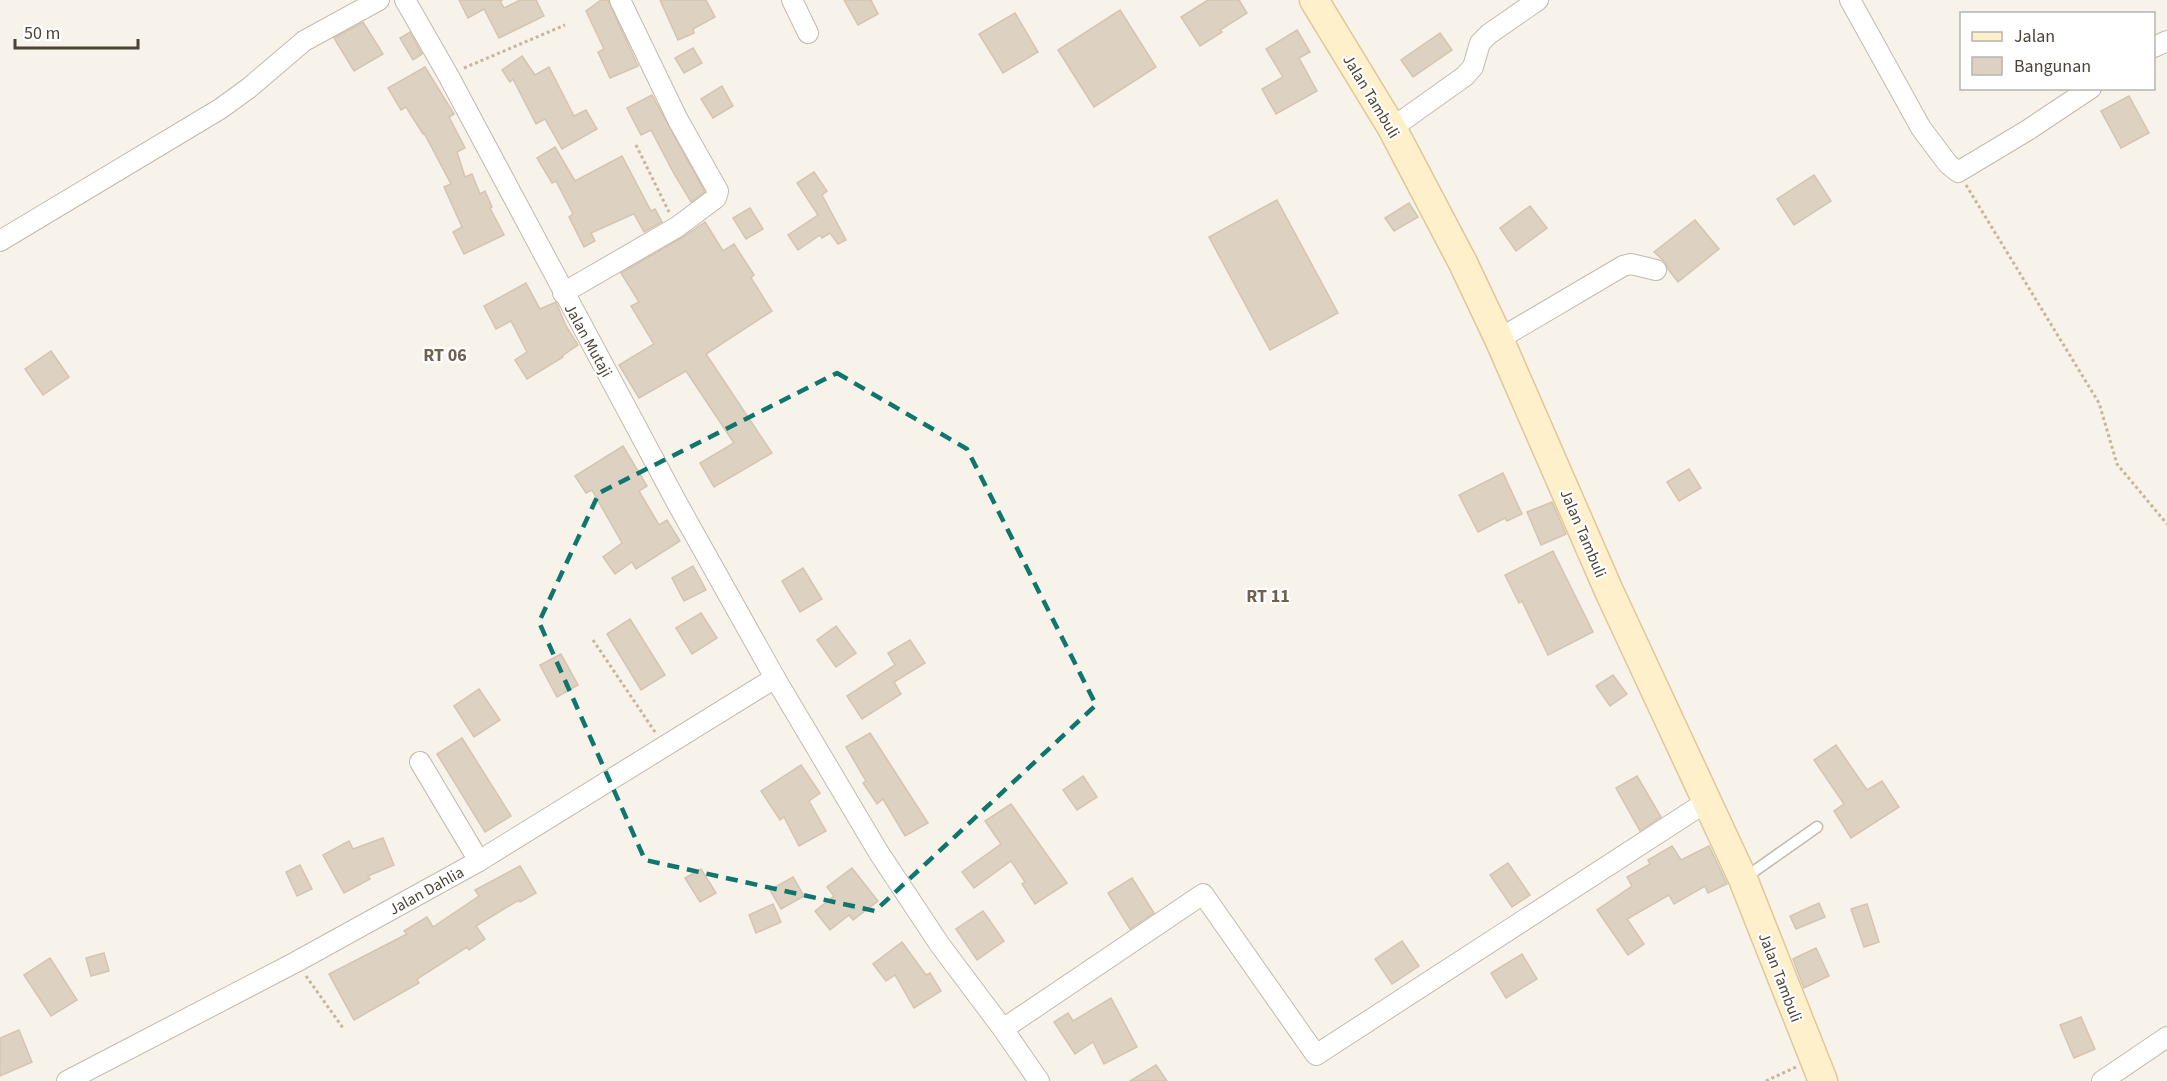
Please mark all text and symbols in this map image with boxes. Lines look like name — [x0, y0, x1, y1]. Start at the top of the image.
scale bar — [15, 12, 138, 50]
legend — [1960, 12, 2155, 90]
text: 50 m — [24, 21, 60, 46]
text: Jalan — [2014, 24, 2055, 49]
street label: Jalan Tambuli — [1337, 51, 1405, 143]
text: Bangunan — [2014, 54, 2091, 79]
street label: Jalan Mutaji — [559, 300, 617, 381]
district label: RT 06 — [423, 343, 467, 368]
street label: Jalan Tambuli — [1555, 486, 1612, 581]
district label: RT 11 — [1246, 584, 1290, 609]
street label: Jalan Dahlia — [385, 861, 468, 920]
street label: Jalan Tambuli — [1753, 929, 1807, 1025]

